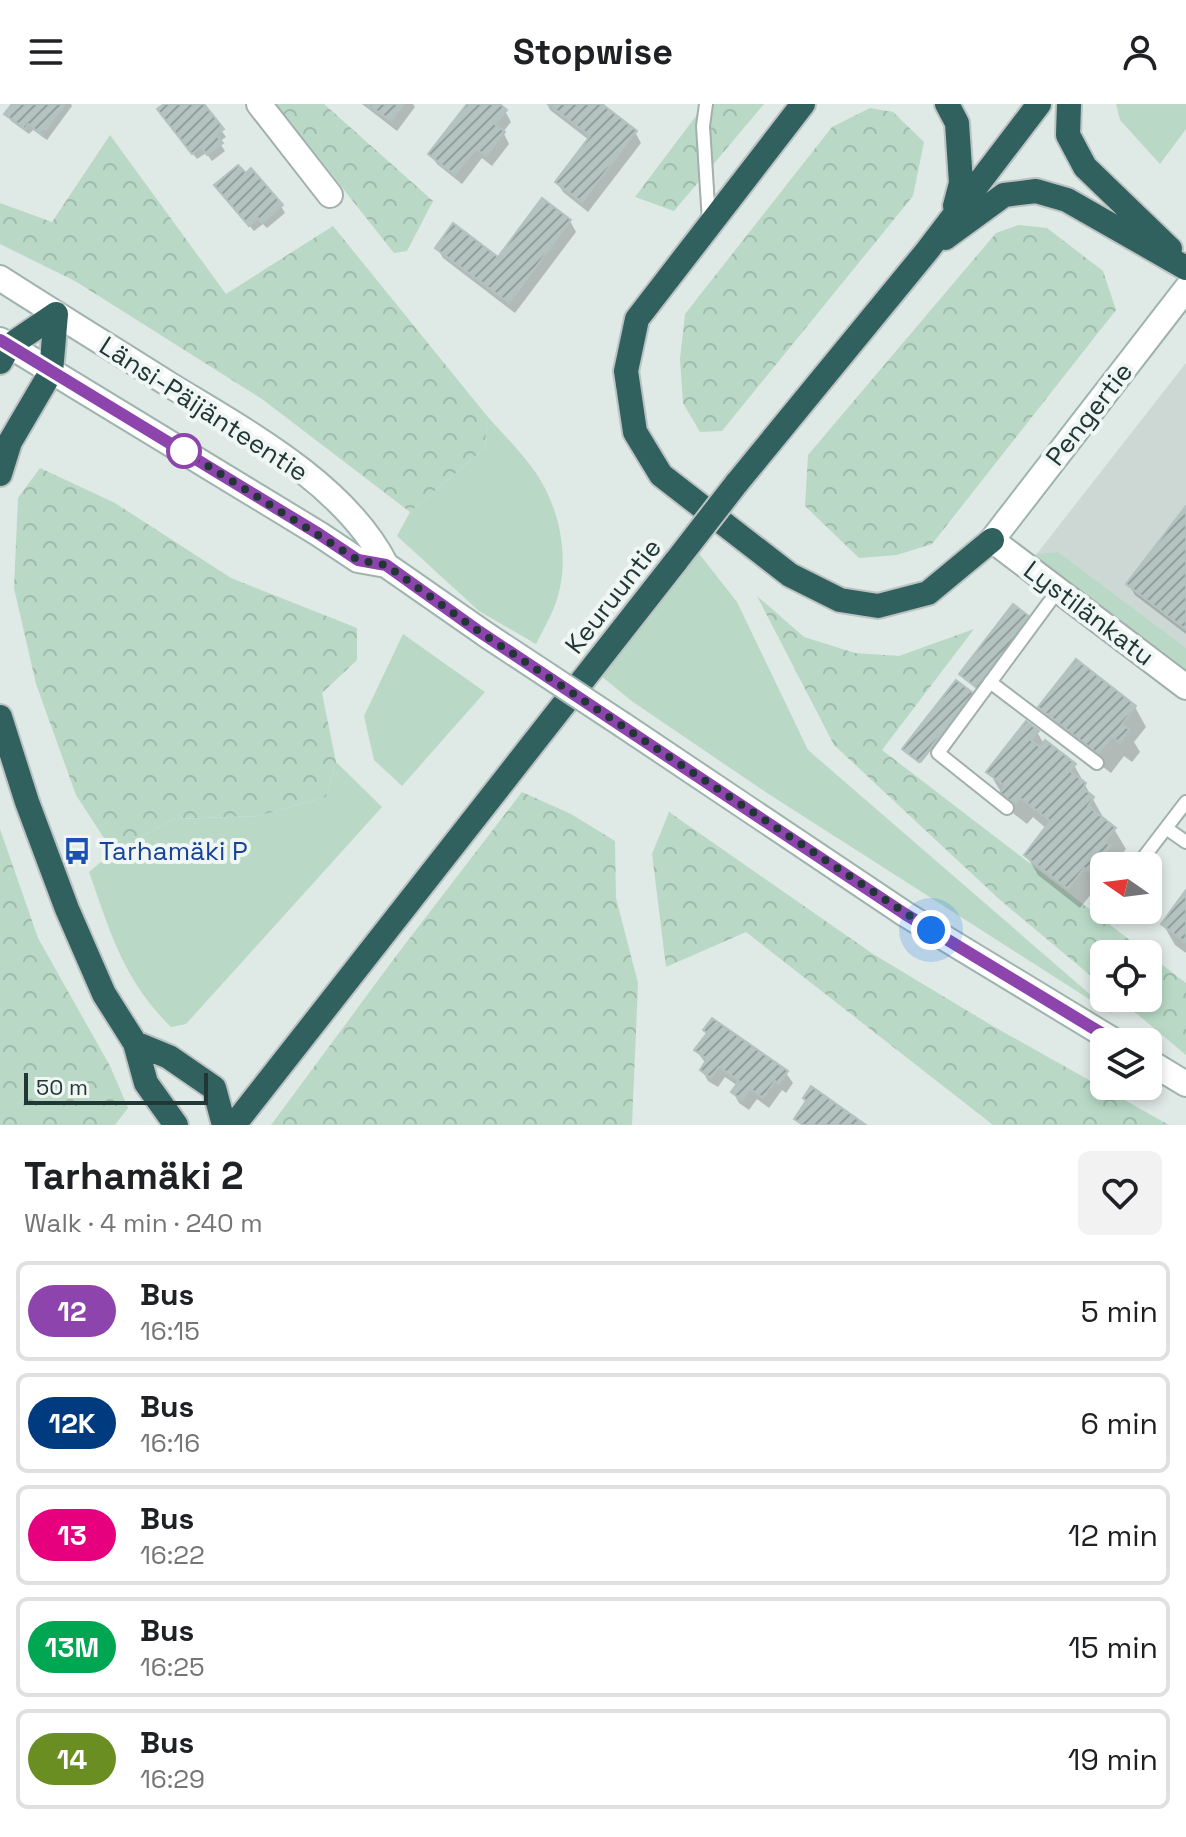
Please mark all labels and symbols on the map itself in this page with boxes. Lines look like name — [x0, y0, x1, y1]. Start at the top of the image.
street label: Länsi-Päijänteentie — [93, 329, 315, 489]
street label: Pengertie — [1038, 355, 1140, 473]
unlabelled marker — [167, 434, 201, 468]
street label: Keuruuntie — [557, 531, 669, 661]
street label: Lystilänkatu — [1017, 553, 1161, 673]
place label: Tarhamäki P — [99, 834, 248, 868]
bus stop icon: Tarhamäki P — [62, 836, 92, 866]
north arrow — [1090, 852, 1162, 924]
your location — [911, 910, 951, 950]
scale bar — [24, 1069, 208, 1105]

